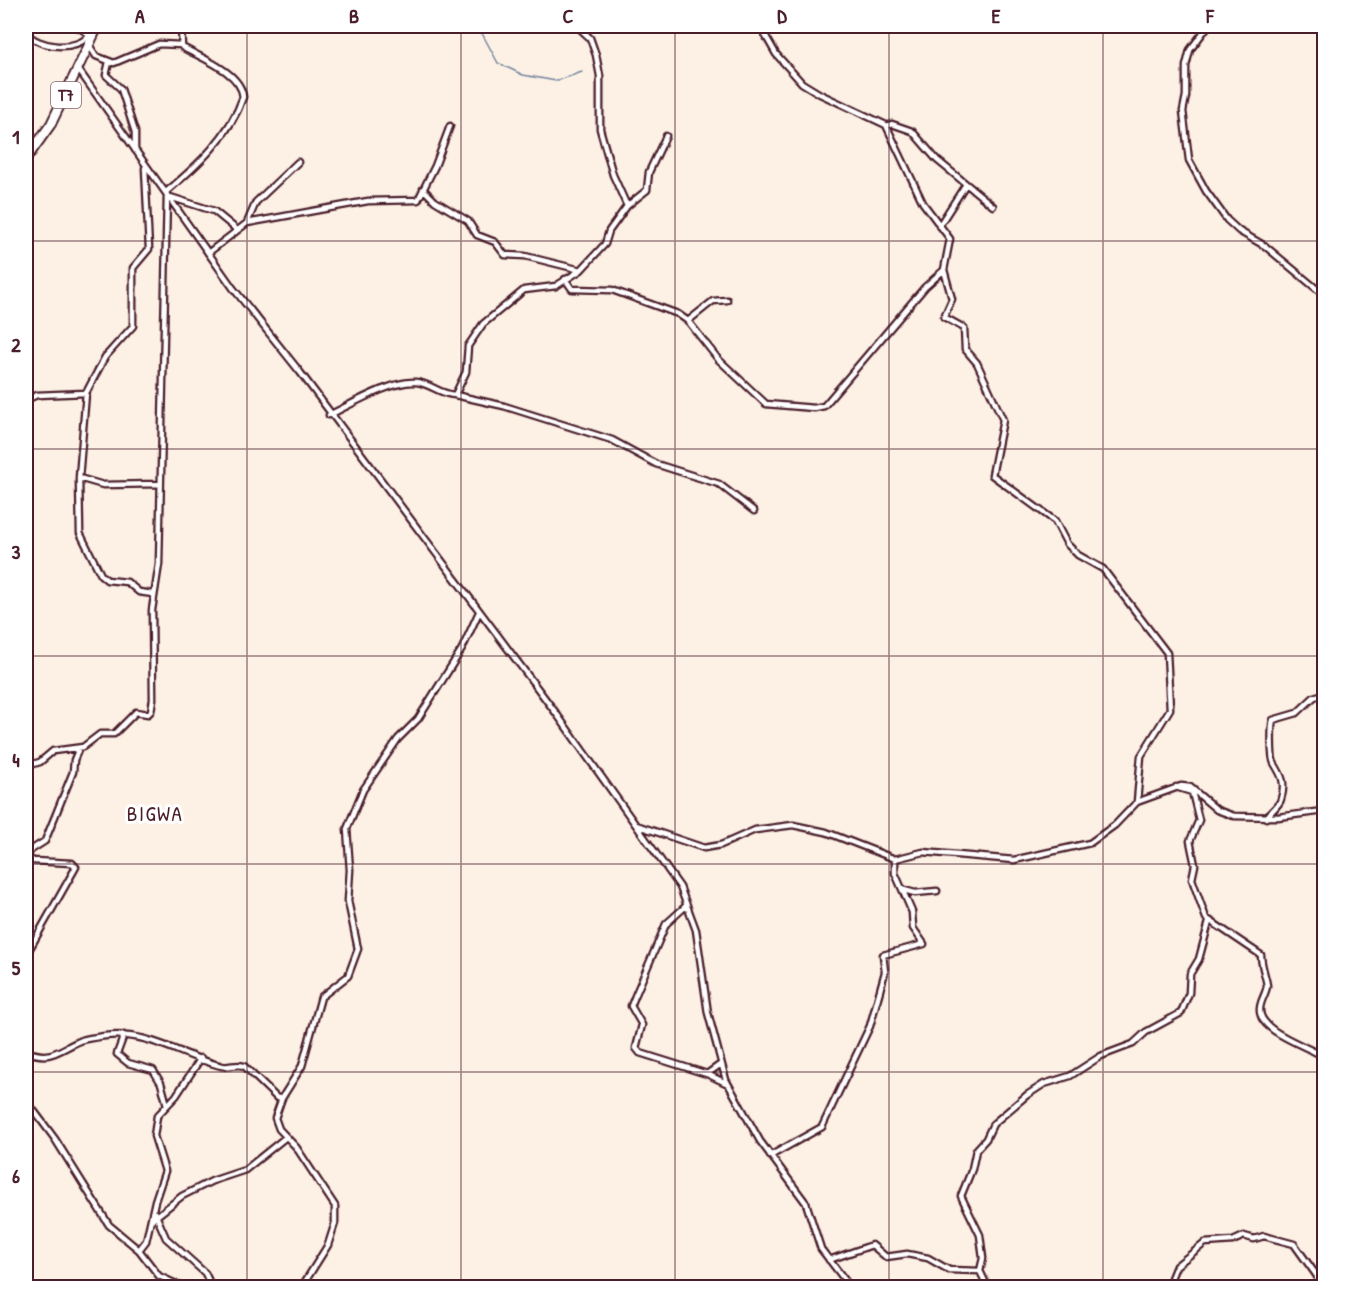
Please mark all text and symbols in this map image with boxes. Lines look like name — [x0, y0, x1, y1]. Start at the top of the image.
text: A — [135, 2, 145, 29]
text: B — [349, 2, 359, 29]
text: C — [563, 2, 574, 29]
text: D — [777, 2, 787, 29]
text: E — [992, 2, 1001, 29]
text: F — [1205, 2, 1215, 29]
road number: T7 — [51, 82, 81, 108]
text: 1 — [12, 123, 20, 150]
text: 2 — [11, 331, 21, 358]
text: 3 — [12, 538, 21, 565]
text: 4 — [12, 746, 20, 773]
district label: BIGWA — [127, 799, 183, 828]
text: 5 — [12, 954, 21, 981]
text: 6 — [12, 1162, 20, 1189]

